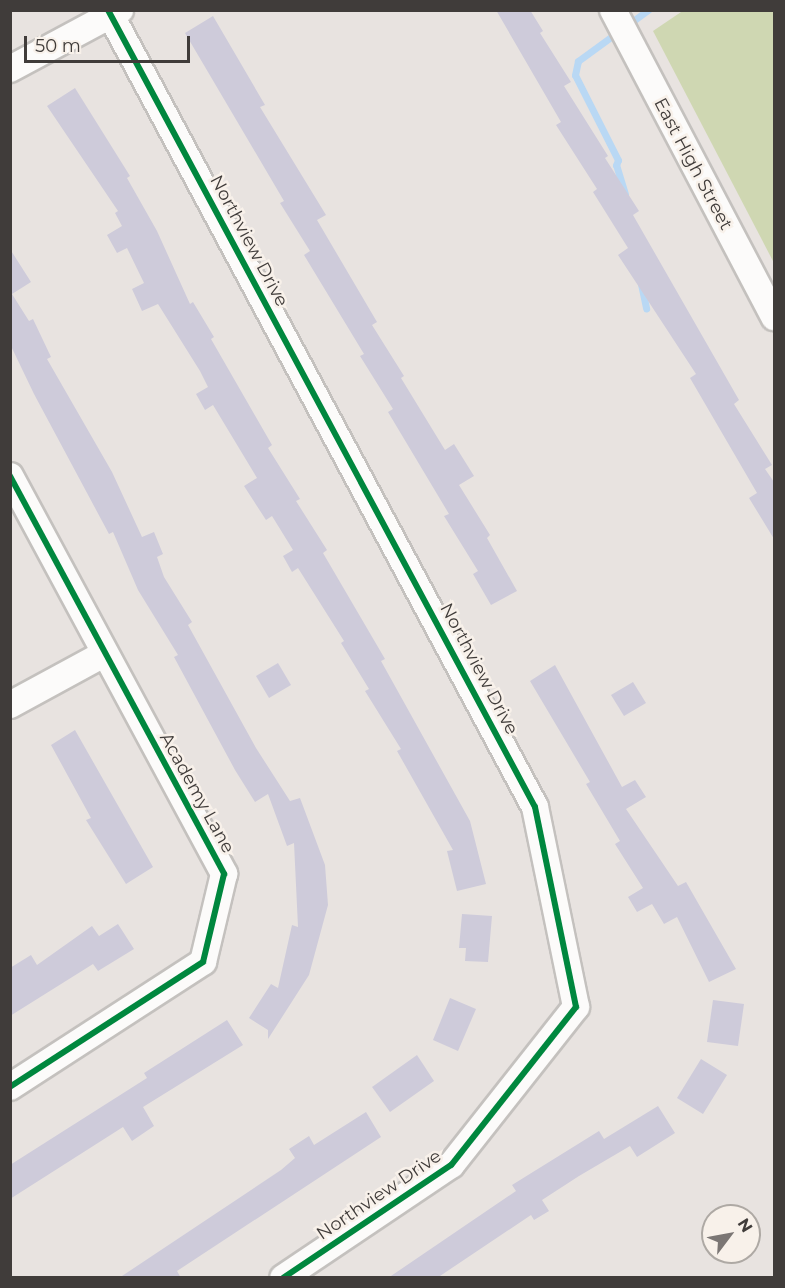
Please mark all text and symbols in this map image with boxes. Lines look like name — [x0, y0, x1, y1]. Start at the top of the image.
scale bar — [27, 24, 194, 62]
text: 50 m — [35, 35, 81, 57]
street label: East High Street — [649, 94, 737, 234]
street label: Northview Drive — [205, 172, 293, 310]
street label: Northview Drive — [435, 600, 523, 738]
street label: Academy Lane — [155, 729, 239, 857]
street label: Northview Drive — [313, 1145, 445, 1245]
north arrow — [701, 1204, 761, 1264]
text: N — [734, 1215, 756, 1236]

